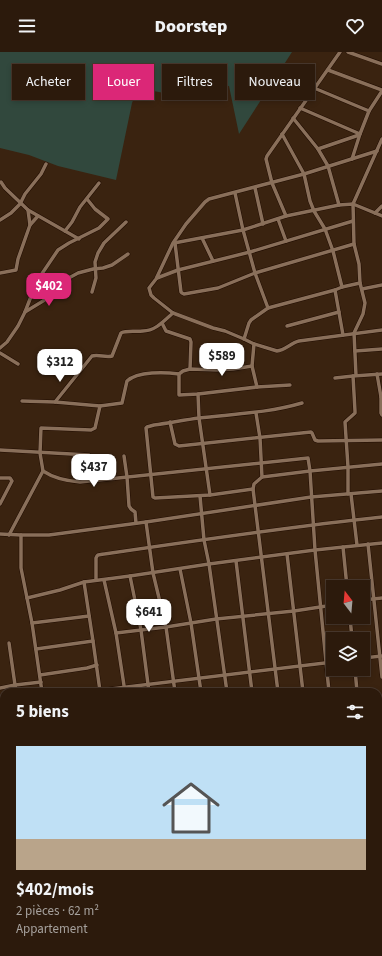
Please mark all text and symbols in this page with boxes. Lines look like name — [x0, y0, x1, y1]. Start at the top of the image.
text: Doorstep — [155, 14, 227, 39]
icon: menu — [16, 15, 38, 37]
icon: heart — [344, 15, 366, 37]
chip: Acheter — [12, 64, 85, 100]
chip: Louer — [93, 64, 154, 100]
chip: Filtres — [162, 64, 227, 100]
chip: Nouveau — [235, 64, 315, 100]
pin: $402 — [25, 273, 73, 307]
text: $402 — [35, 277, 63, 295]
pin: $589 — [198, 343, 246, 377]
text: $589 — [208, 347, 236, 365]
pin: $312 — [36, 349, 84, 383]
text: $312 — [46, 353, 74, 371]
pin: $437 — [70, 454, 118, 488]
text: $437 — [80, 458, 108, 476]
north arrow — [326, 580, 370, 624]
map controls — [326, 580, 370, 676]
pin: $641 — [125, 599, 173, 633]
text: $641 — [135, 603, 163, 621]
button: layers — [326, 632, 370, 676]
text: 5 biens — [16, 700, 69, 724]
icon: filters — [344, 701, 366, 723]
icon: home — [155, 772, 227, 844]
text: $402/mois — [16, 878, 94, 902]
text: 2 pièces · 62 m² — [16, 902, 99, 920]
text: Appartement — [16, 920, 88, 938]

